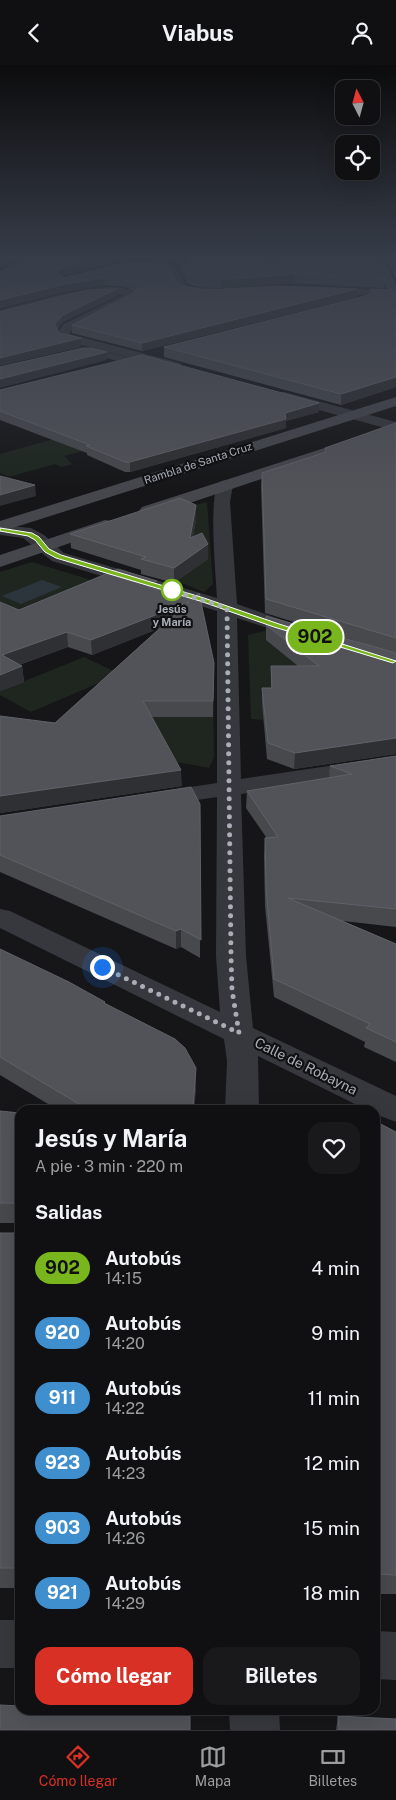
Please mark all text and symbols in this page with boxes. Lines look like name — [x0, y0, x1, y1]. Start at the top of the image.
icon: back — [20, 19, 48, 47]
icon: person — [348, 19, 376, 47]
text: Viabus — [162, 20, 234, 46]
north arrow — [335, 80, 380, 125]
map controls — [335, 80, 380, 180]
button: locate — [335, 135, 380, 180]
street label: Rambla de Santa Cruz — [142, 440, 254, 486]
marker: Jesús y María — [161, 579, 183, 601]
place label: Jesús y María — [153, 603, 191, 628]
line badge: 902 — [286, 621, 344, 653]
text: 902 — [298, 626, 332, 647]
your location — [90, 955, 115, 980]
street label: Calle de Robayna — [252, 1034, 360, 1098]
button: heart — [308, 1122, 360, 1174]
text: Jesús y María — [35, 1124, 187, 1152]
text: A pie · 3 min · 220 m — [35, 1157, 183, 1176]
text: Salidas — [35, 1201, 102, 1223]
text: Autobús — [105, 1247, 181, 1269]
text: 902 — [45, 1257, 80, 1278]
text: 4 min — [311, 1257, 360, 1279]
text: 14:15 — [105, 1269, 142, 1288]
text: Autobús — [105, 1312, 181, 1334]
text: 920 — [45, 1322, 80, 1343]
text: 9 min — [311, 1322, 360, 1344]
text: 14:20 — [105, 1334, 145, 1353]
text: Autobús — [105, 1377, 181, 1399]
text: 911 — [49, 1387, 76, 1408]
text: 11 min — [308, 1387, 360, 1409]
text: 14:22 — [105, 1399, 145, 1418]
text: Autobús — [105, 1442, 182, 1464]
text: 923 — [45, 1452, 80, 1473]
text: 12 min — [304, 1452, 360, 1474]
text: 14:23 — [105, 1464, 145, 1483]
text: Autobús — [105, 1507, 182, 1529]
text: 903 — [45, 1517, 80, 1538]
text: 15 min — [303, 1517, 360, 1539]
text: 14:26 — [105, 1529, 145, 1548]
text: Autobús — [105, 1572, 181, 1594]
text: 921 — [47, 1582, 78, 1603]
text: 18 min — [303, 1582, 360, 1604]
text: 14:29 — [105, 1594, 145, 1613]
button: Cómo llegar — [35, 1647, 193, 1705]
button: Billetes — [203, 1647, 360, 1705]
tab: Cómo llegar — [39, 1743, 117, 1789]
tab: Mapa — [195, 1743, 231, 1789]
tab: Billetes — [308, 1743, 357, 1789]

